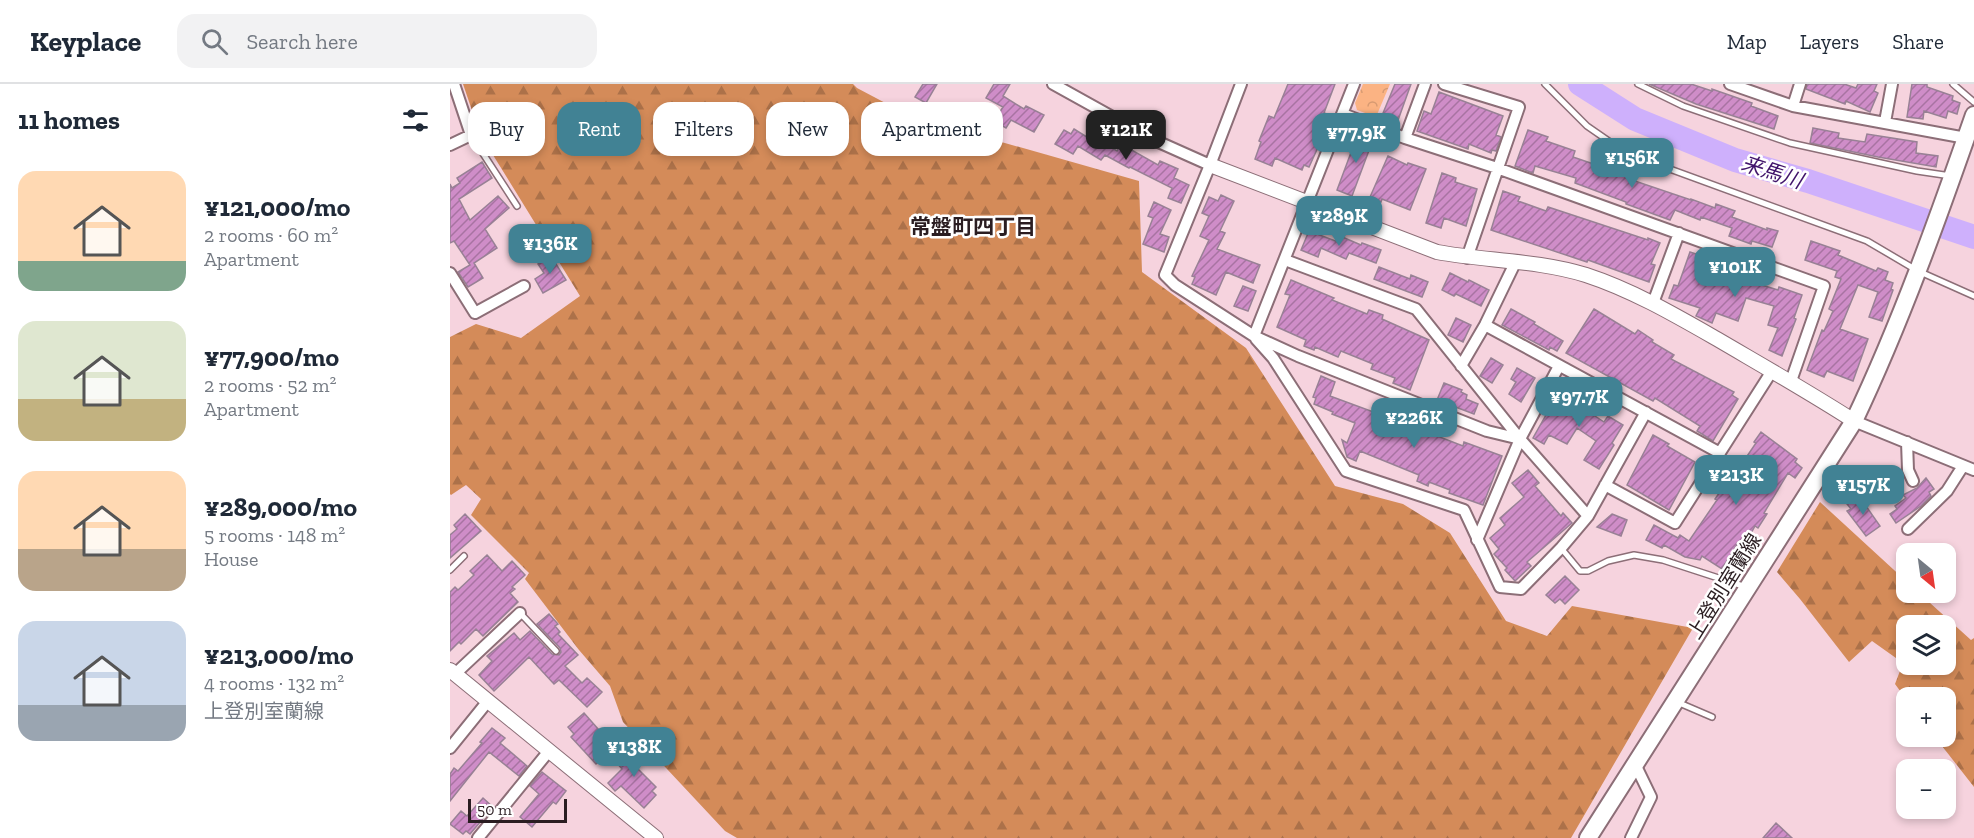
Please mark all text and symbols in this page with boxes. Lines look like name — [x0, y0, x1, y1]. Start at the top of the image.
search box — [177, 14, 597, 68]
text: Keyplace — [30, 25, 141, 58]
icon: search — [198, 25, 231, 58]
text: Search here — [246, 28, 358, 55]
text: Map — [1727, 29, 1767, 54]
text: Layers — [1800, 29, 1859, 54]
text: Share — [1892, 29, 1944, 54]
chip: Buy — [468, 102, 545, 156]
chip: Rent — [557, 102, 641, 156]
chip: Filters — [653, 102, 754, 156]
chip: New — [766, 102, 849, 156]
chip: Apartment — [861, 102, 1003, 156]
text: 11 homes — [18, 104, 120, 136]
icon: filters — [399, 104, 432, 137]
pin: ¥121K — [1084, 110, 1168, 161]
pin: ¥77.9K — [1307, 113, 1405, 164]
text: ¥121K — [1100, 117, 1152, 141]
text: ¥77.9K — [1326, 120, 1386, 144]
pin: ¥156K — [1590, 138, 1674, 189]
text: ¥156K — [1605, 145, 1659, 169]
water label: 来馬川 — [1738, 150, 1808, 194]
text: ¥121,000/mo — [204, 191, 350, 223]
icon: home — [66, 195, 138, 267]
pin: ¥289K — [1297, 196, 1381, 247]
text: ¥289K — [1310, 203, 1368, 227]
district label: 常盤町四丁目 — [910, 214, 1036, 239]
text: 2 rooms · 60 m² — [204, 223, 338, 247]
pin: ¥136K — [508, 224, 592, 275]
text: ¥136K — [523, 231, 577, 255]
text: Apartment — [204, 247, 299, 271]
pin: ¥101K — [1693, 247, 1777, 298]
text: ¥101K — [1708, 254, 1762, 278]
text: ¥77,900/mo — [204, 341, 339, 373]
icon: home — [66, 345, 138, 417]
text: 2 rooms · 52 m² — [204, 373, 337, 397]
pin: ¥97.7K — [1530, 377, 1628, 428]
text: ¥97.7K — [1549, 384, 1609, 408]
text: Apartment — [204, 397, 299, 421]
pin: ¥226K — [1372, 398, 1456, 449]
text: ¥226K — [1385, 405, 1443, 429]
pin: ¥213K — [1694, 455, 1778, 506]
text: ¥213K — [1709, 462, 1763, 486]
pin: ¥157K — [1821, 465, 1905, 516]
text: ¥157K — [1836, 472, 1890, 496]
text: ¥289,000/mo — [204, 491, 357, 523]
icon: home — [66, 495, 138, 567]
text: 5 rooms · 148 m² — [204, 523, 345, 547]
street label: 上登別室蘭線 — [1682, 529, 1766, 643]
north arrow — [1896, 543, 1956, 603]
map controls — [1896, 543, 1956, 819]
text: House — [204, 547, 258, 571]
button: layers — [1896, 615, 1956, 675]
text: ¥213,000/mo — [204, 639, 354, 671]
icon: home — [66, 645, 138, 717]
text: 4 rooms · 132 m² — [204, 671, 344, 695]
button: + — [1896, 687, 1956, 747]
text: 上登別室蘭線 — [204, 699, 324, 723]
pin: ¥138K — [592, 727, 676, 778]
text: ¥138K — [607, 734, 661, 758]
button: − — [1896, 759, 1956, 819]
scale bar — [468, 796, 567, 824]
text: 50 m — [477, 800, 512, 819]

